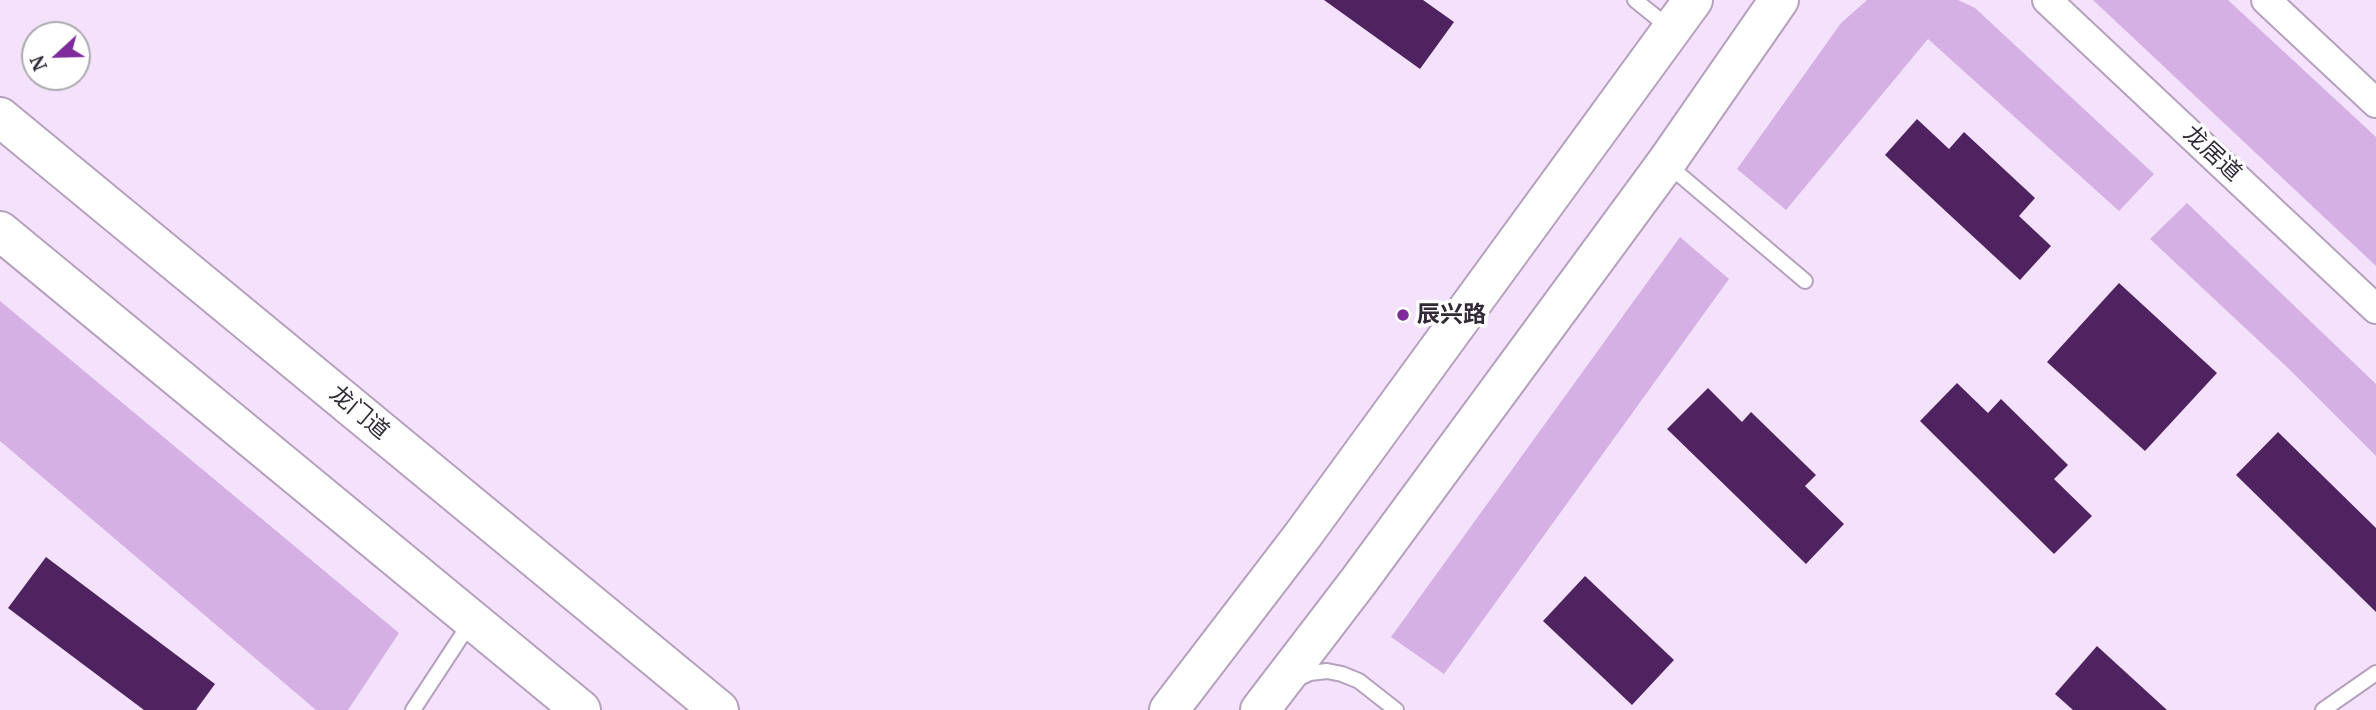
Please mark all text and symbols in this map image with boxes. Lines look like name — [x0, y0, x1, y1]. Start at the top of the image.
north arrow — [21, 21, 91, 91]
text: N — [24, 52, 52, 75]
street label: 龙居道 — [2177, 120, 2247, 188]
place label: 辰兴路 — [1417, 301, 1486, 329]
marker: 辰兴路 — [1395, 307, 1411, 323]
street label: 龙门道 — [324, 380, 394, 446]

